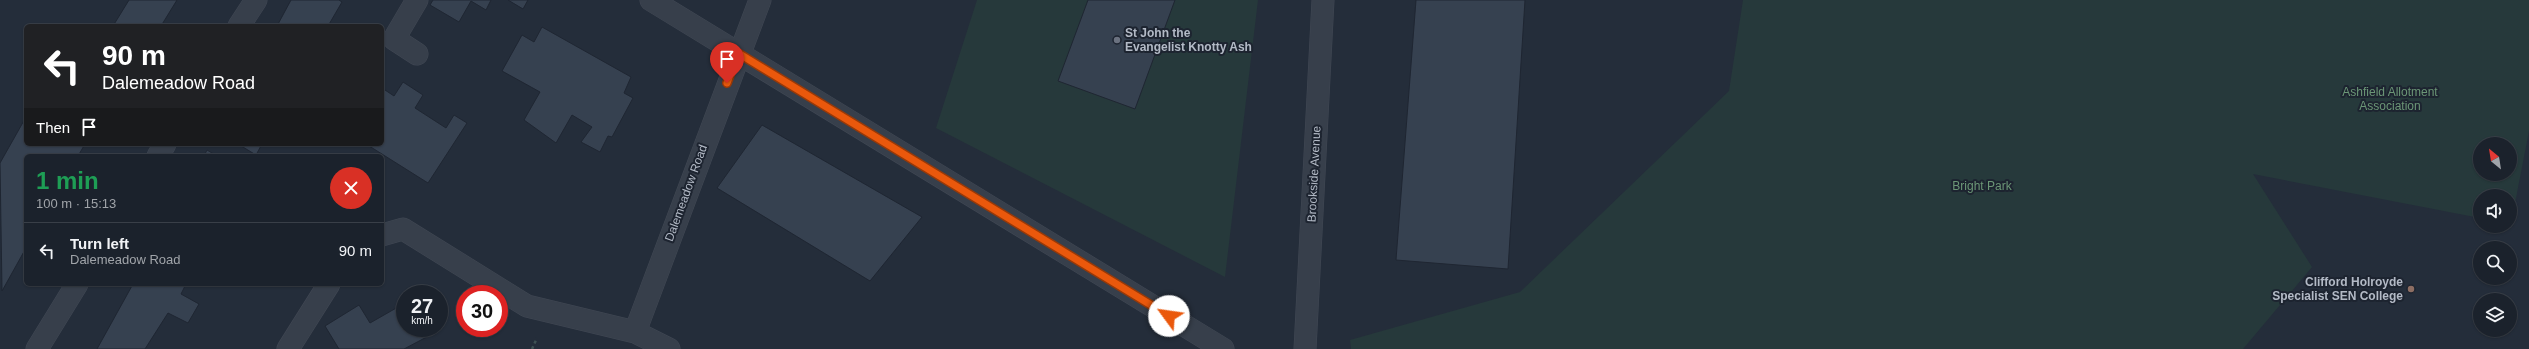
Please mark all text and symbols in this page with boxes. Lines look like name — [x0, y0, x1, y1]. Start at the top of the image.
place label: St John the Evangelist Knotty Ash — [1125, 26, 1252, 54]
marker: St John the Evangelist Knotty Ash — [1112, 35, 1122, 45]
icon: left — [36, 40, 88, 92]
text: 90 m — [102, 40, 166, 71]
pin — [710, 42, 744, 83]
icon: arrive — [716, 48, 738, 70]
text: Dalemeadow Road — [102, 73, 255, 93]
park label: Ashfield Allotment Association — [2342, 85, 2438, 113]
icon: arrive — [78, 116, 100, 138]
text: Then — [36, 119, 70, 136]
street label: Brookside Avenue — [1304, 125, 1324, 223]
north arrow — [2473, 137, 2517, 181]
map controls — [2473, 137, 2517, 337]
street label: Dalemeadow Road — [662, 143, 710, 243]
text: 1 min — [36, 167, 99, 194]
button: close — [330, 167, 372, 209]
park label: Bright Park — [1952, 179, 2013, 193]
button: sound — [2473, 189, 2517, 233]
text: 100 m · 15:13 — [36, 196, 116, 211]
text: Turn left — [70, 235, 129, 252]
icon: left — [36, 240, 58, 262]
button: search — [2473, 241, 2517, 285]
text: 90 m — [339, 242, 372, 259]
text: Dalemeadow Road — [70, 252, 181, 267]
place label: Clifford Holroyde Specialist SEN College — [2272, 275, 2403, 303]
marker: Clifford Holroyde Specialist SEN College — [2406, 284, 2416, 294]
speed limit sign: 30 — [456, 285, 508, 337]
button: layers — [2473, 293, 2517, 337]
text: 27 — [411, 295, 433, 317]
position arrow — [1148, 295, 1190, 337]
text: km/h — [411, 315, 433, 326]

